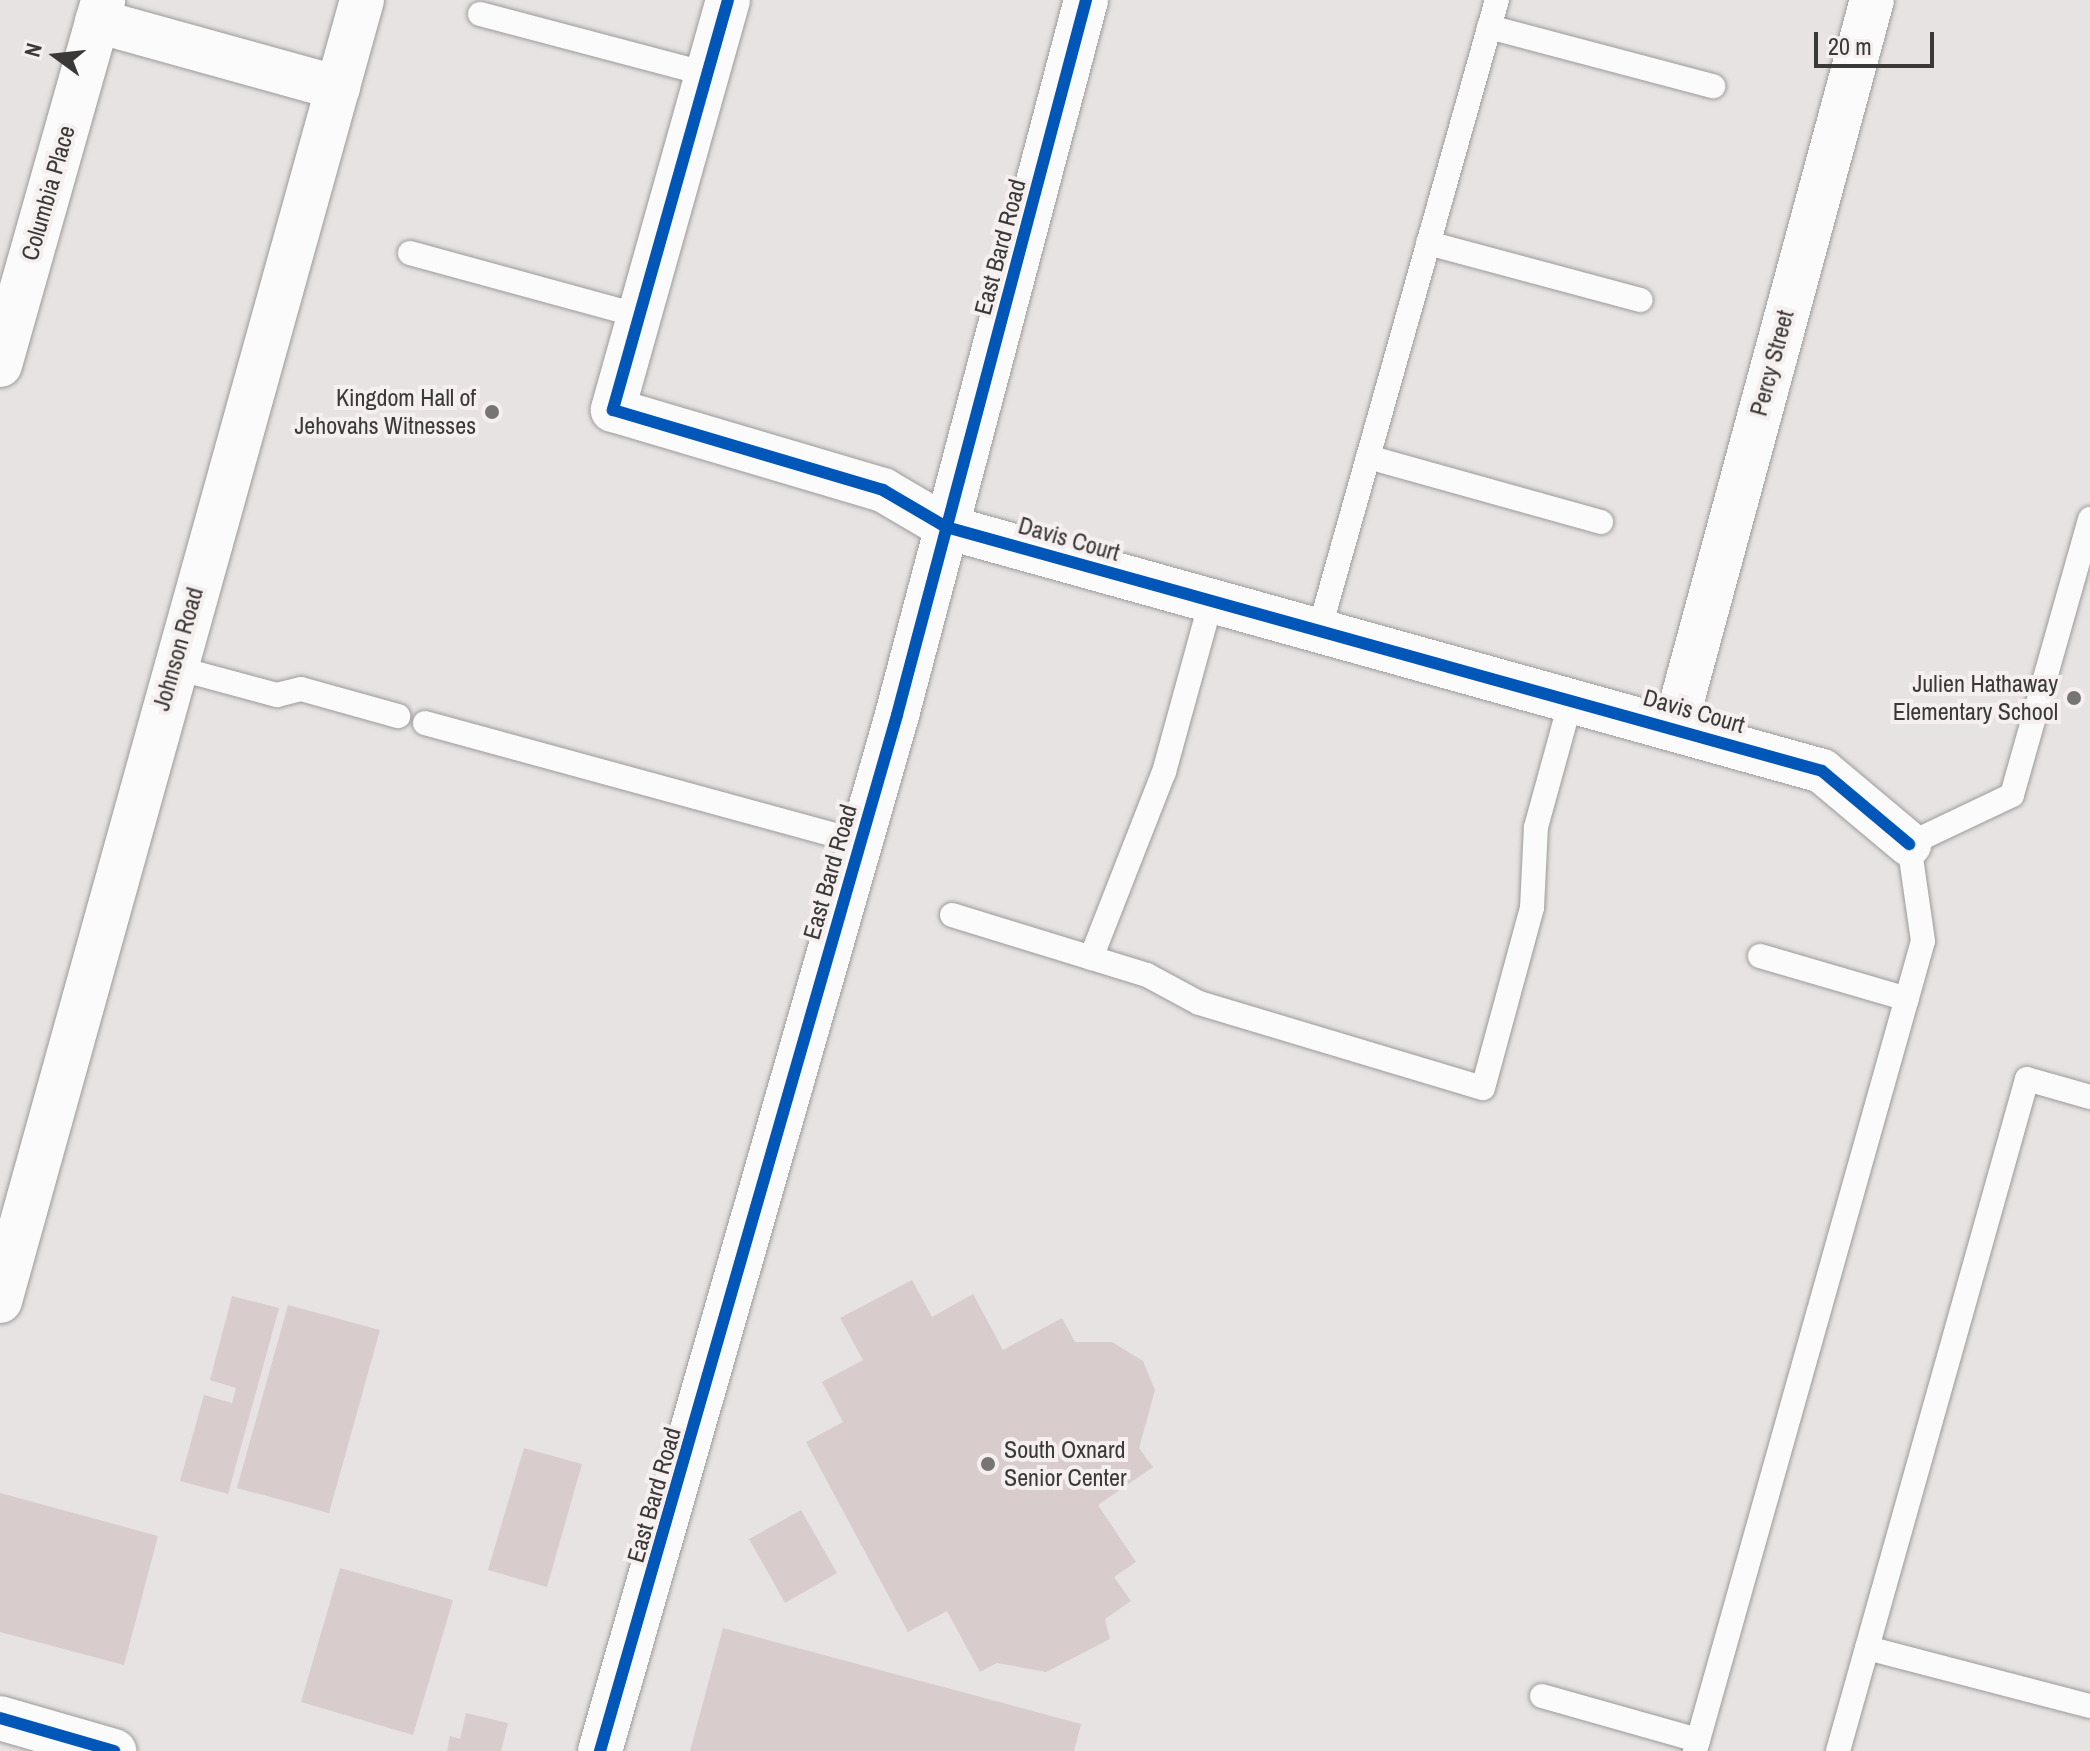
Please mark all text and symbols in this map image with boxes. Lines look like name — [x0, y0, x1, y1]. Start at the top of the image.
north arrow — [16, 16, 96, 96]
scale bar — [1818, 16, 1938, 66]
text: 20 m — [1828, 30, 1872, 62]
text: N — [17, 40, 49, 60]
street label: Columbia Place — [15, 122, 81, 264]
street label: East Bard Road — [968, 176, 1032, 318]
street label: Percy Street — [1744, 307, 1800, 419]
place label: Kingdom Hall of Jehovahs Witnesses — [294, 384, 476, 440]
marker: Kingdom Hall of Jehovahs Witnesses — [483, 403, 501, 421]
street label: Davis Court — [1015, 511, 1123, 567]
street label: Johnson Road — [147, 584, 209, 714]
place label: Julien Hathaway Elementary School — [1893, 670, 2058, 726]
street label: Davis Court — [1640, 683, 1748, 739]
marker: Julien Hathaway Elementary School — [2065, 689, 2083, 707]
street label: East Bard Road — [797, 801, 863, 943]
street label: East Bard Road — [621, 1424, 687, 1566]
place label: South Oxnard Senior Center — [1004, 1436, 1127, 1492]
marker: South Oxnard Senior Center — [979, 1455, 997, 1473]

